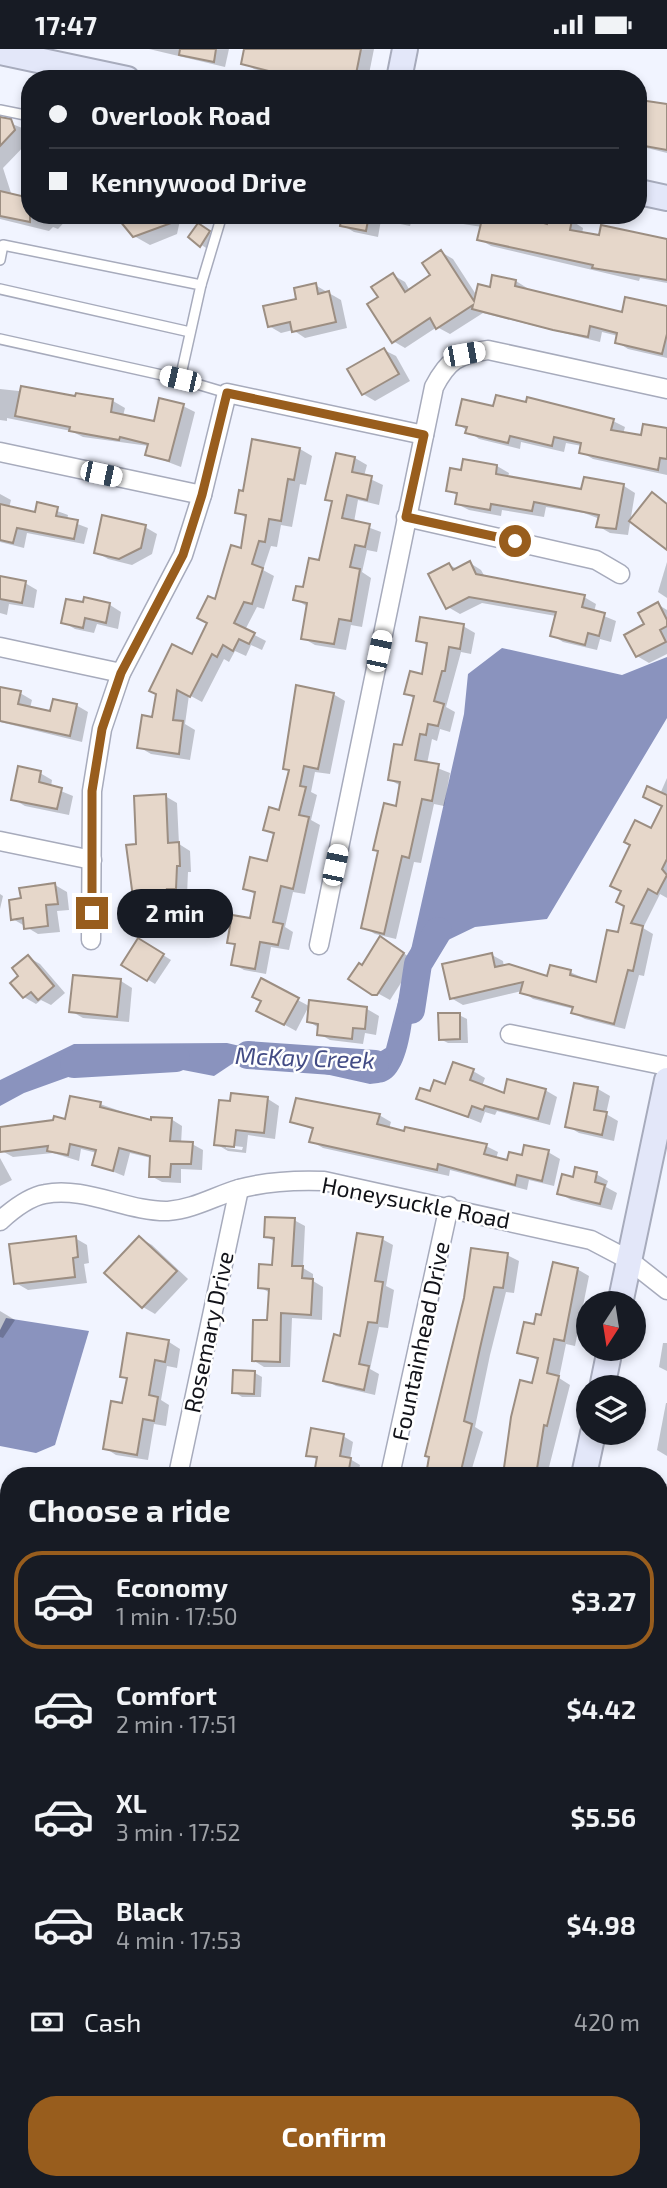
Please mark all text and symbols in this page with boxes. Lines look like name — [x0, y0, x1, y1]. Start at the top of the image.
text: 17:47 — [35, 9, 97, 40]
text: Overlook Road — [91, 99, 271, 130]
text: Kennywood Drive — [91, 166, 307, 197]
car — [442, 340, 487, 368]
car — [158, 364, 203, 394]
car — [79, 459, 124, 489]
route start — [499, 525, 531, 557]
car — [365, 628, 394, 674]
car — [321, 842, 350, 888]
callout: 2 min — [116, 889, 232, 937]
route end — [76, 897, 108, 929]
text: 2 min — [146, 899, 204, 927]
water label: McKay Creek — [235, 1040, 375, 1074]
street label: Honeysuckle Road — [319, 1170, 513, 1234]
street label: Fountainhead Drive — [385, 1239, 455, 1443]
street label: Rosemary Drive — [177, 1249, 239, 1415]
north arrow — [576, 1291, 646, 1361]
map controls — [576, 1291, 646, 1445]
button: layers — [576, 1375, 646, 1445]
text: Choose a ride — [28, 1490, 231, 1528]
icon: car — [32, 1569, 95, 1632]
text: Economy — [116, 1571, 228, 1602]
text: $3.27 — [571, 1585, 636, 1616]
text: 1 min · 17:50 — [116, 1602, 238, 1630]
icon: car — [32, 1677, 95, 1740]
text: Comfort — [116, 1679, 217, 1710]
text: $4.42 — [566, 1693, 636, 1724]
text: 2 min · 17:51 — [116, 1710, 237, 1738]
icon: car — [32, 1785, 95, 1848]
text: XL — [116, 1787, 147, 1818]
text: $5.56 — [571, 1801, 636, 1832]
text: 3 min · 17:52 — [116, 1818, 240, 1846]
icon: car — [32, 1893, 95, 1956]
text: Black — [116, 1895, 184, 1926]
text: $4.98 — [566, 1909, 636, 1940]
text: 4 min · 17:53 — [116, 1926, 242, 1954]
icon: cash — [28, 2003, 66, 2041]
text: Cash — [84, 2006, 141, 2037]
text: 420 m — [574, 2008, 640, 2036]
button: Confirm — [28, 2096, 640, 2176]

